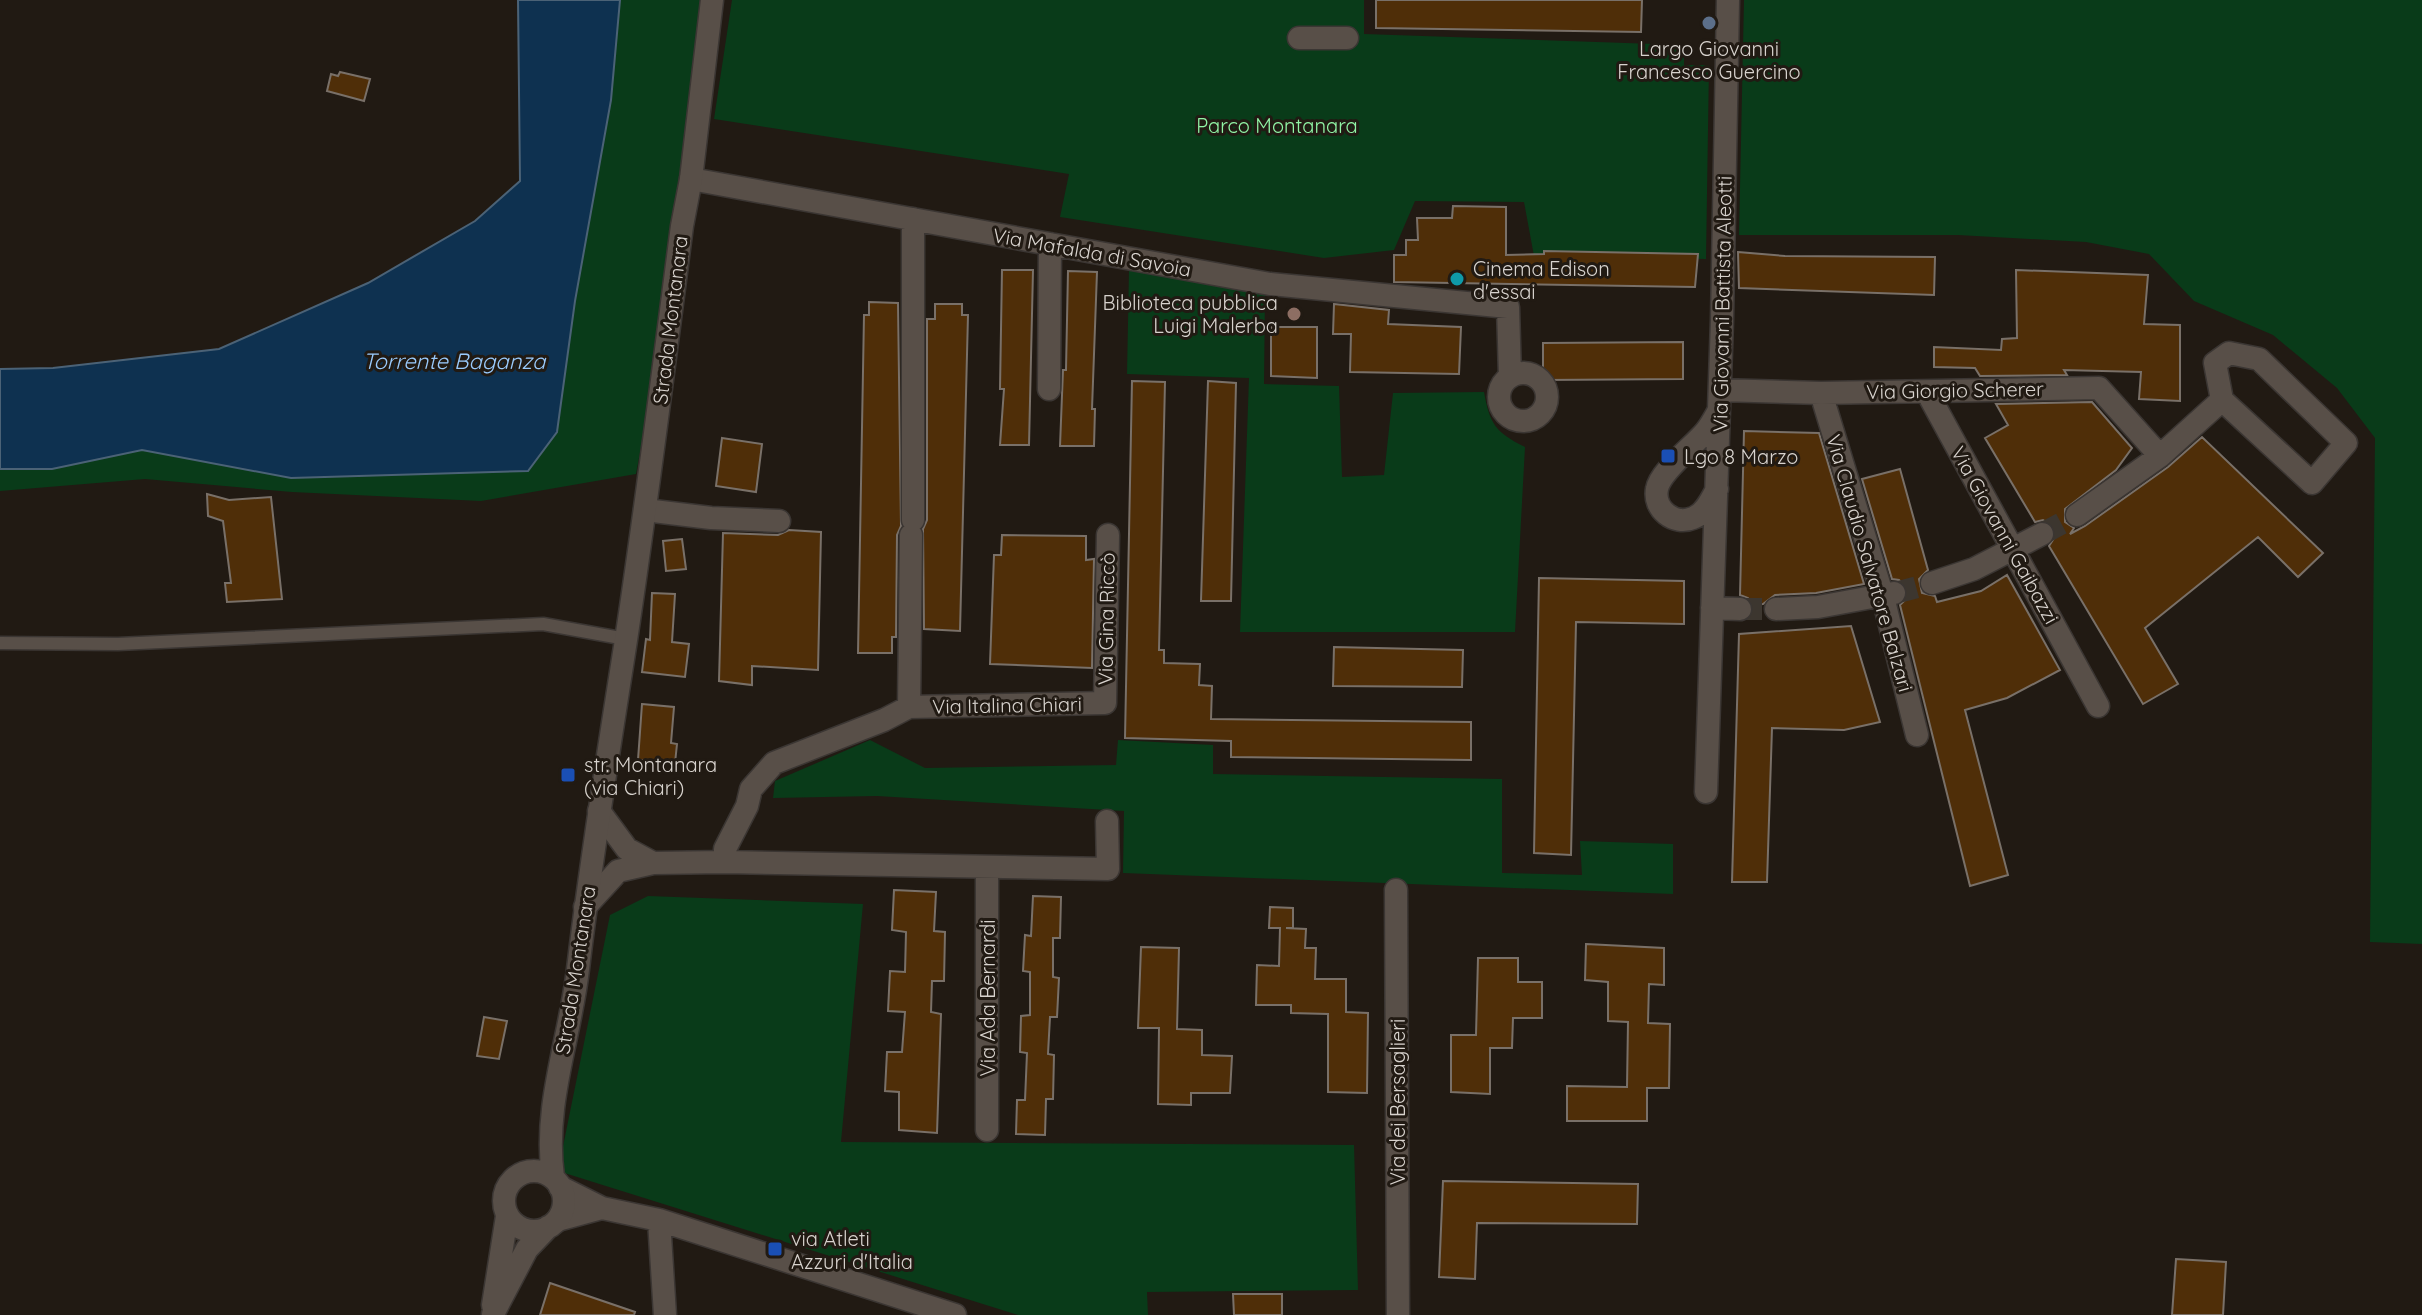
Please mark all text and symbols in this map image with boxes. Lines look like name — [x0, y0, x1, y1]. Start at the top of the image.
marker: Largo Giovanni Francesco Guercino — [1700, 14, 1718, 32]
place label: Largo Giovanni Francesco Guercino — [1617, 36, 1801, 84]
park label: Parco Montanara — [1196, 113, 1358, 138]
street label: Via Giovanni Battista Aleotti — [1707, 176, 1737, 432]
street label: Via Mafalda di Savoia — [991, 222, 1193, 282]
street label: Strada Montanara — [647, 234, 693, 406]
place label: Cinema Edison d'essai — [1473, 256, 1610, 304]
marker: Cinema Edison d'essai — [1448, 270, 1466, 288]
place label: Biblioteca pubblica Luigi Malerba — [1103, 290, 1278, 338]
marker: Biblioteca pubblica Luigi Malerba — [1285, 305, 1303, 323]
water label: Torrente Baganza — [363, 347, 547, 375]
street label: Via Giorgio Scherer — [1866, 376, 2044, 404]
street label: Via Claudio Salvatore Balzari — [1821, 432, 1919, 694]
street label: Via Giovanni Gaibazzi — [1946, 442, 2064, 628]
place label: Lgo 8 Marzo — [1684, 444, 1798, 469]
marker: Lgo 8 Marzo — [1659, 447, 1677, 465]
street label: Via Gina Riccò — [1092, 552, 1120, 686]
street label: Via Italina Chiari — [932, 691, 1082, 719]
place label: str. Montanara (via Chiari) — [584, 752, 717, 800]
marker: str. Montanara (via Chiari) — [559, 766, 577, 784]
street label: Strada Montanara — [549, 884, 601, 1056]
street label: Via Ada Bernardi — [975, 919, 1000, 1077]
street label: Via dei Bersaglieri — [1385, 1019, 1410, 1185]
place label: via Atleti Azzuri d'Italia — [791, 1226, 913, 1274]
marker: via Atleti Azzuri d'Italia — [766, 1240, 784, 1258]

